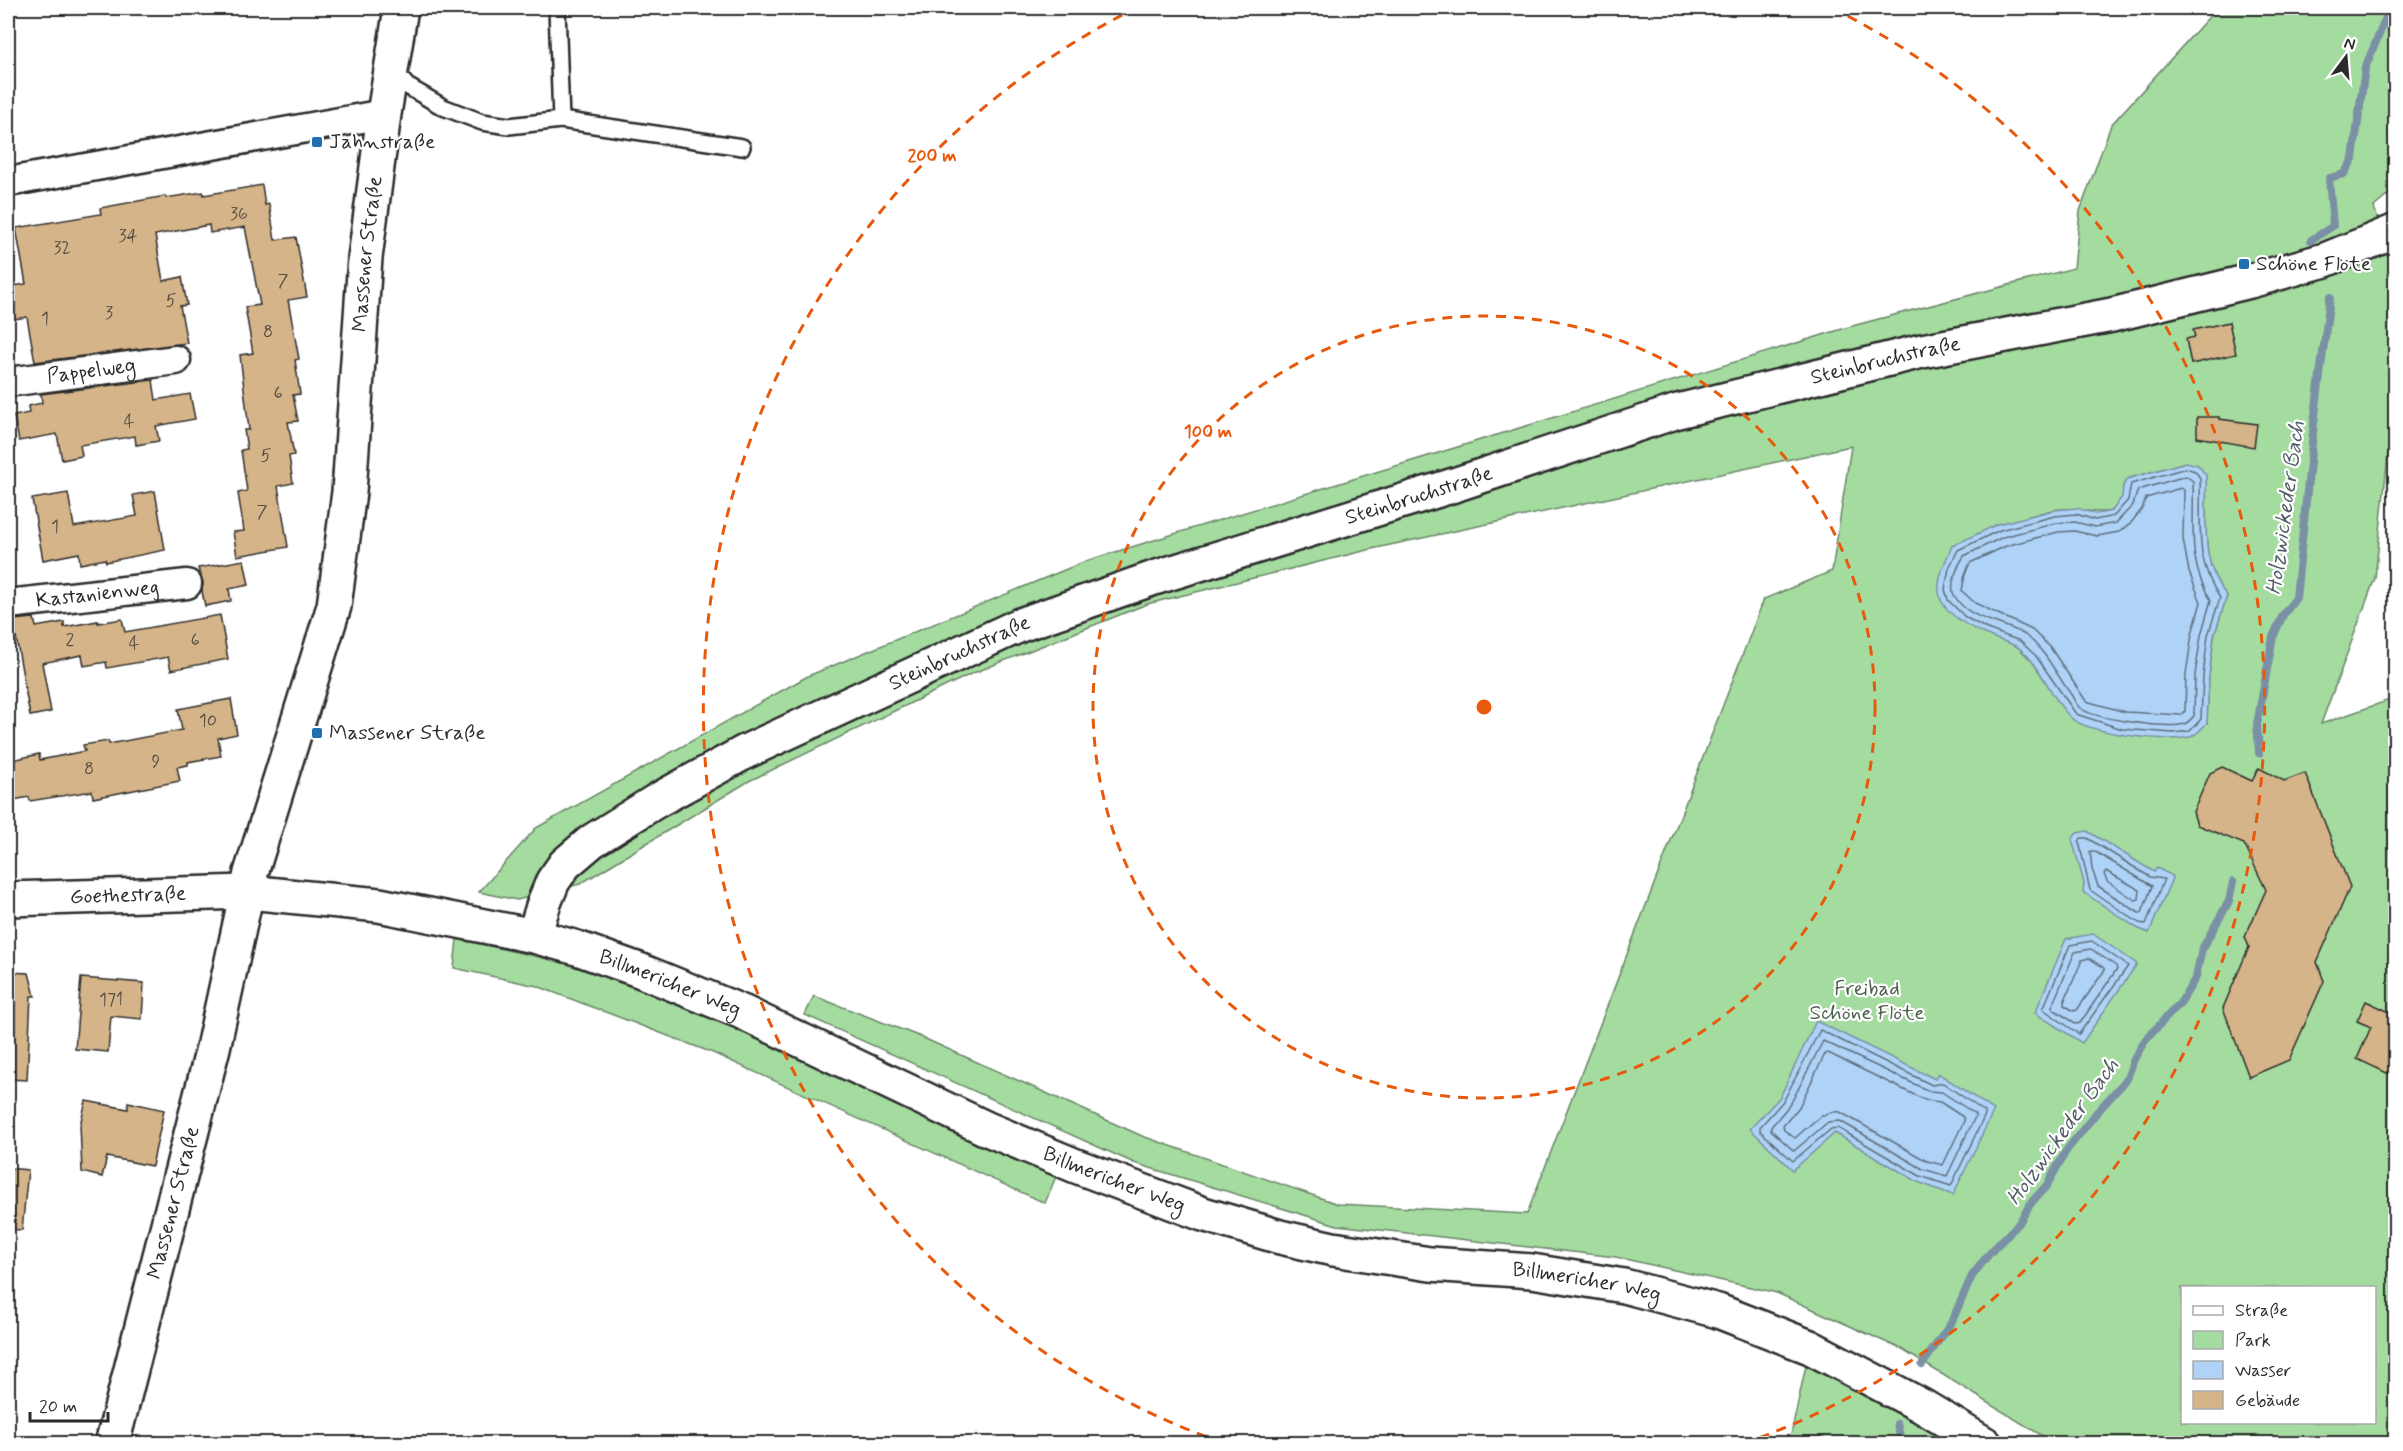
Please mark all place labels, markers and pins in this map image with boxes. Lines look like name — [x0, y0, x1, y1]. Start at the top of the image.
place label: Jahnstraße — [329, 128, 435, 156]
marker: Jahnstraße — [310, 135, 324, 149]
place label: Schöne Flöte — [2256, 250, 2371, 278]
marker: Schöne Flöte — [2237, 257, 2251, 271]
centre of rings — [1474, 697, 1494, 717]
place label: Massener Straße — [329, 719, 486, 747]
marker: Massener Straße — [310, 726, 324, 740]

